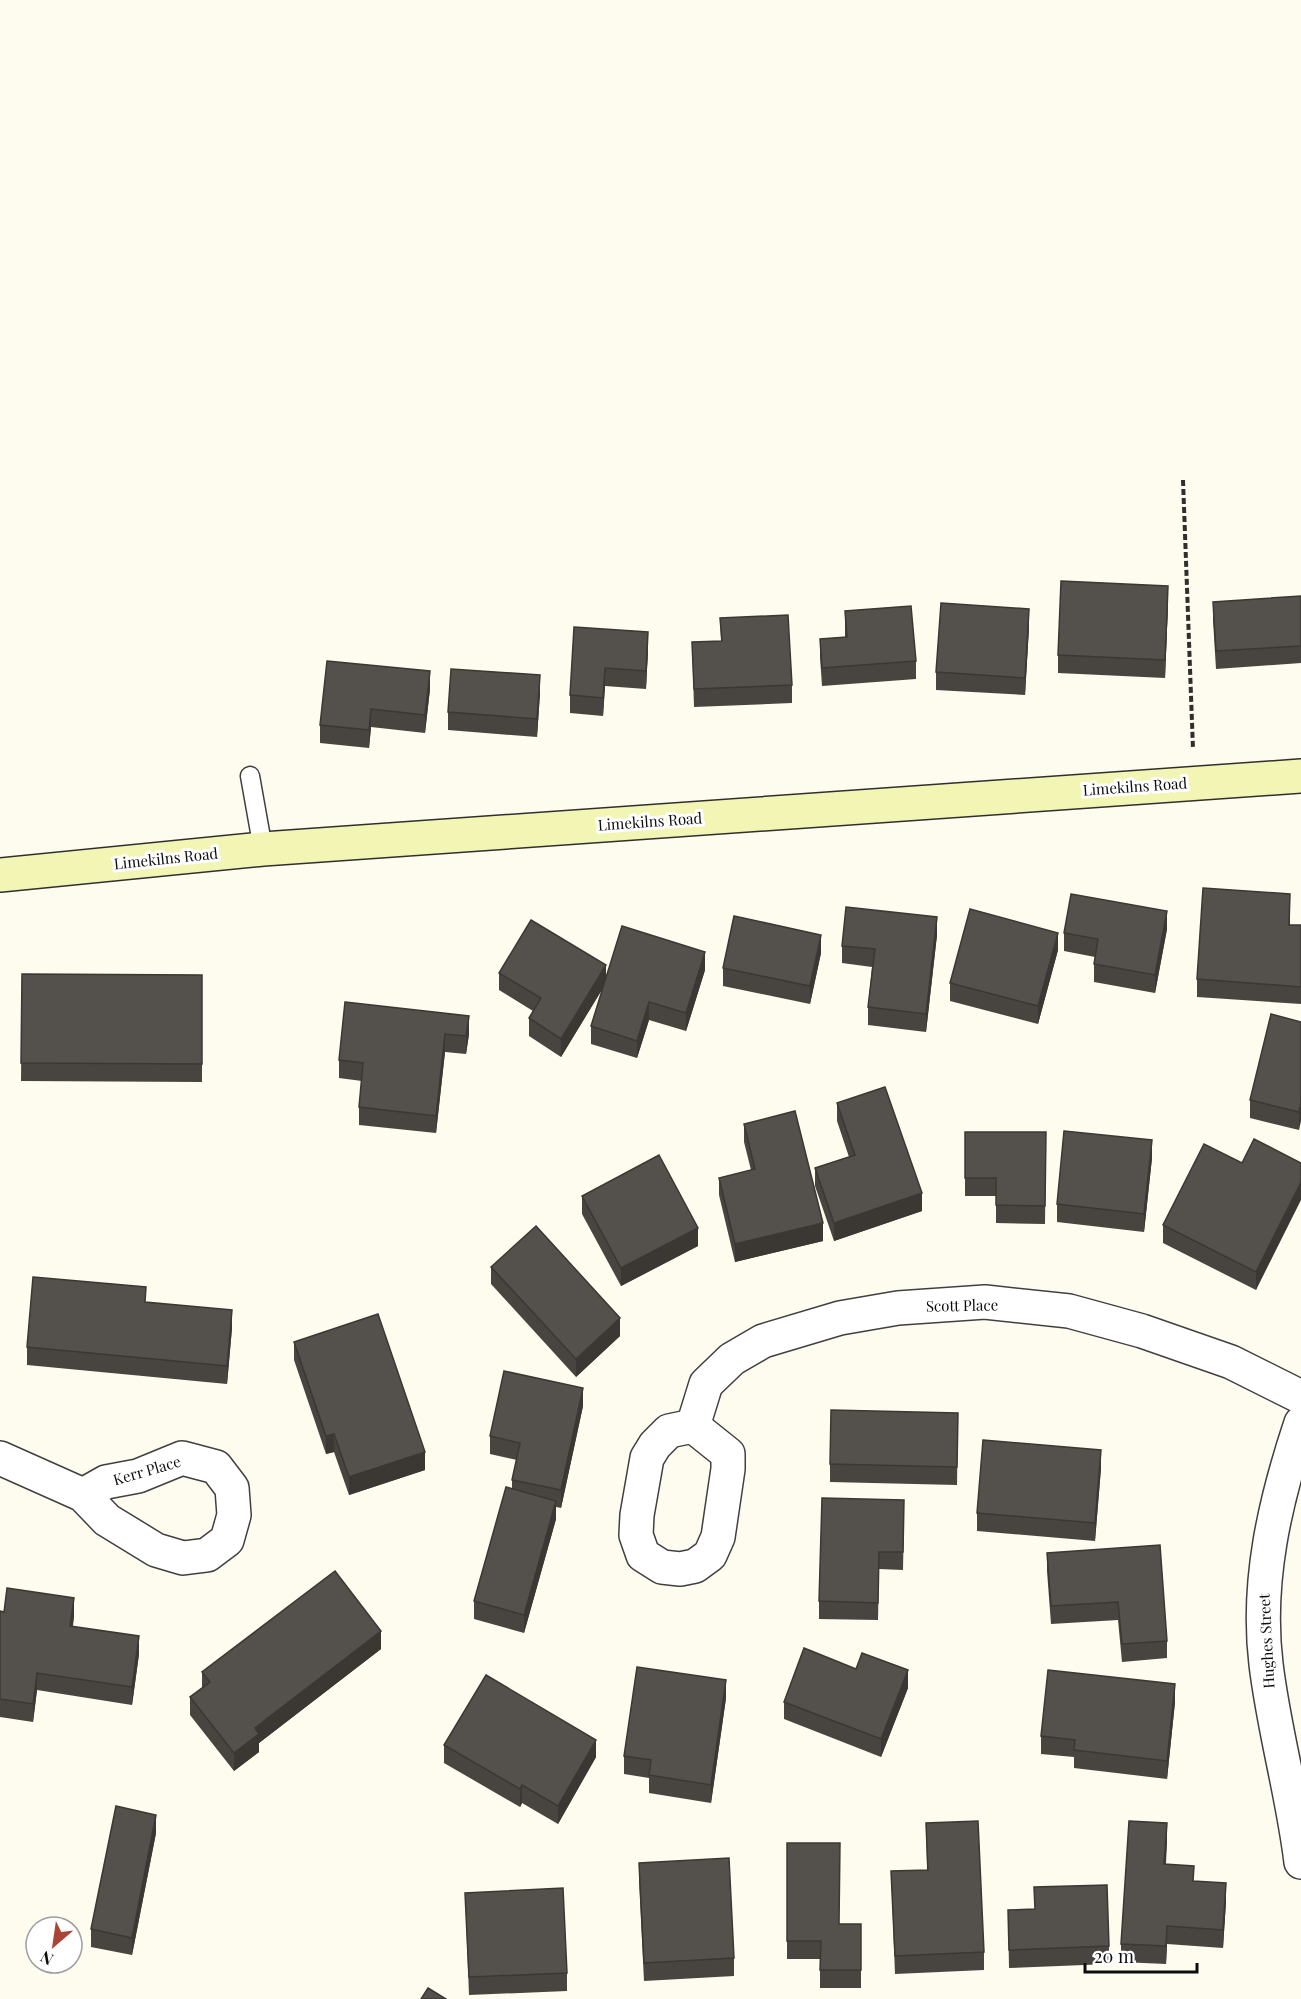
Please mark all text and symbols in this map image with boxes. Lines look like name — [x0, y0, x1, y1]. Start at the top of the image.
street label: Limekilns Road — [1082, 772, 1188, 800]
street label: Limekilns Road — [597, 807, 703, 835]
street label: Limekilns Road — [113, 843, 219, 873]
street label: Scott Place — [926, 1294, 998, 1316]
street label: Kerr Place — [111, 1451, 183, 1489]
street label: Hughes Street — [1253, 1592, 1278, 1689]
north arrow — [24, 1915, 84, 1975]
scale bar — [1085, 1936, 1198, 1974]
text: 20 m — [1094, 1944, 1134, 1968]
text: N — [36, 1946, 57, 1971]

